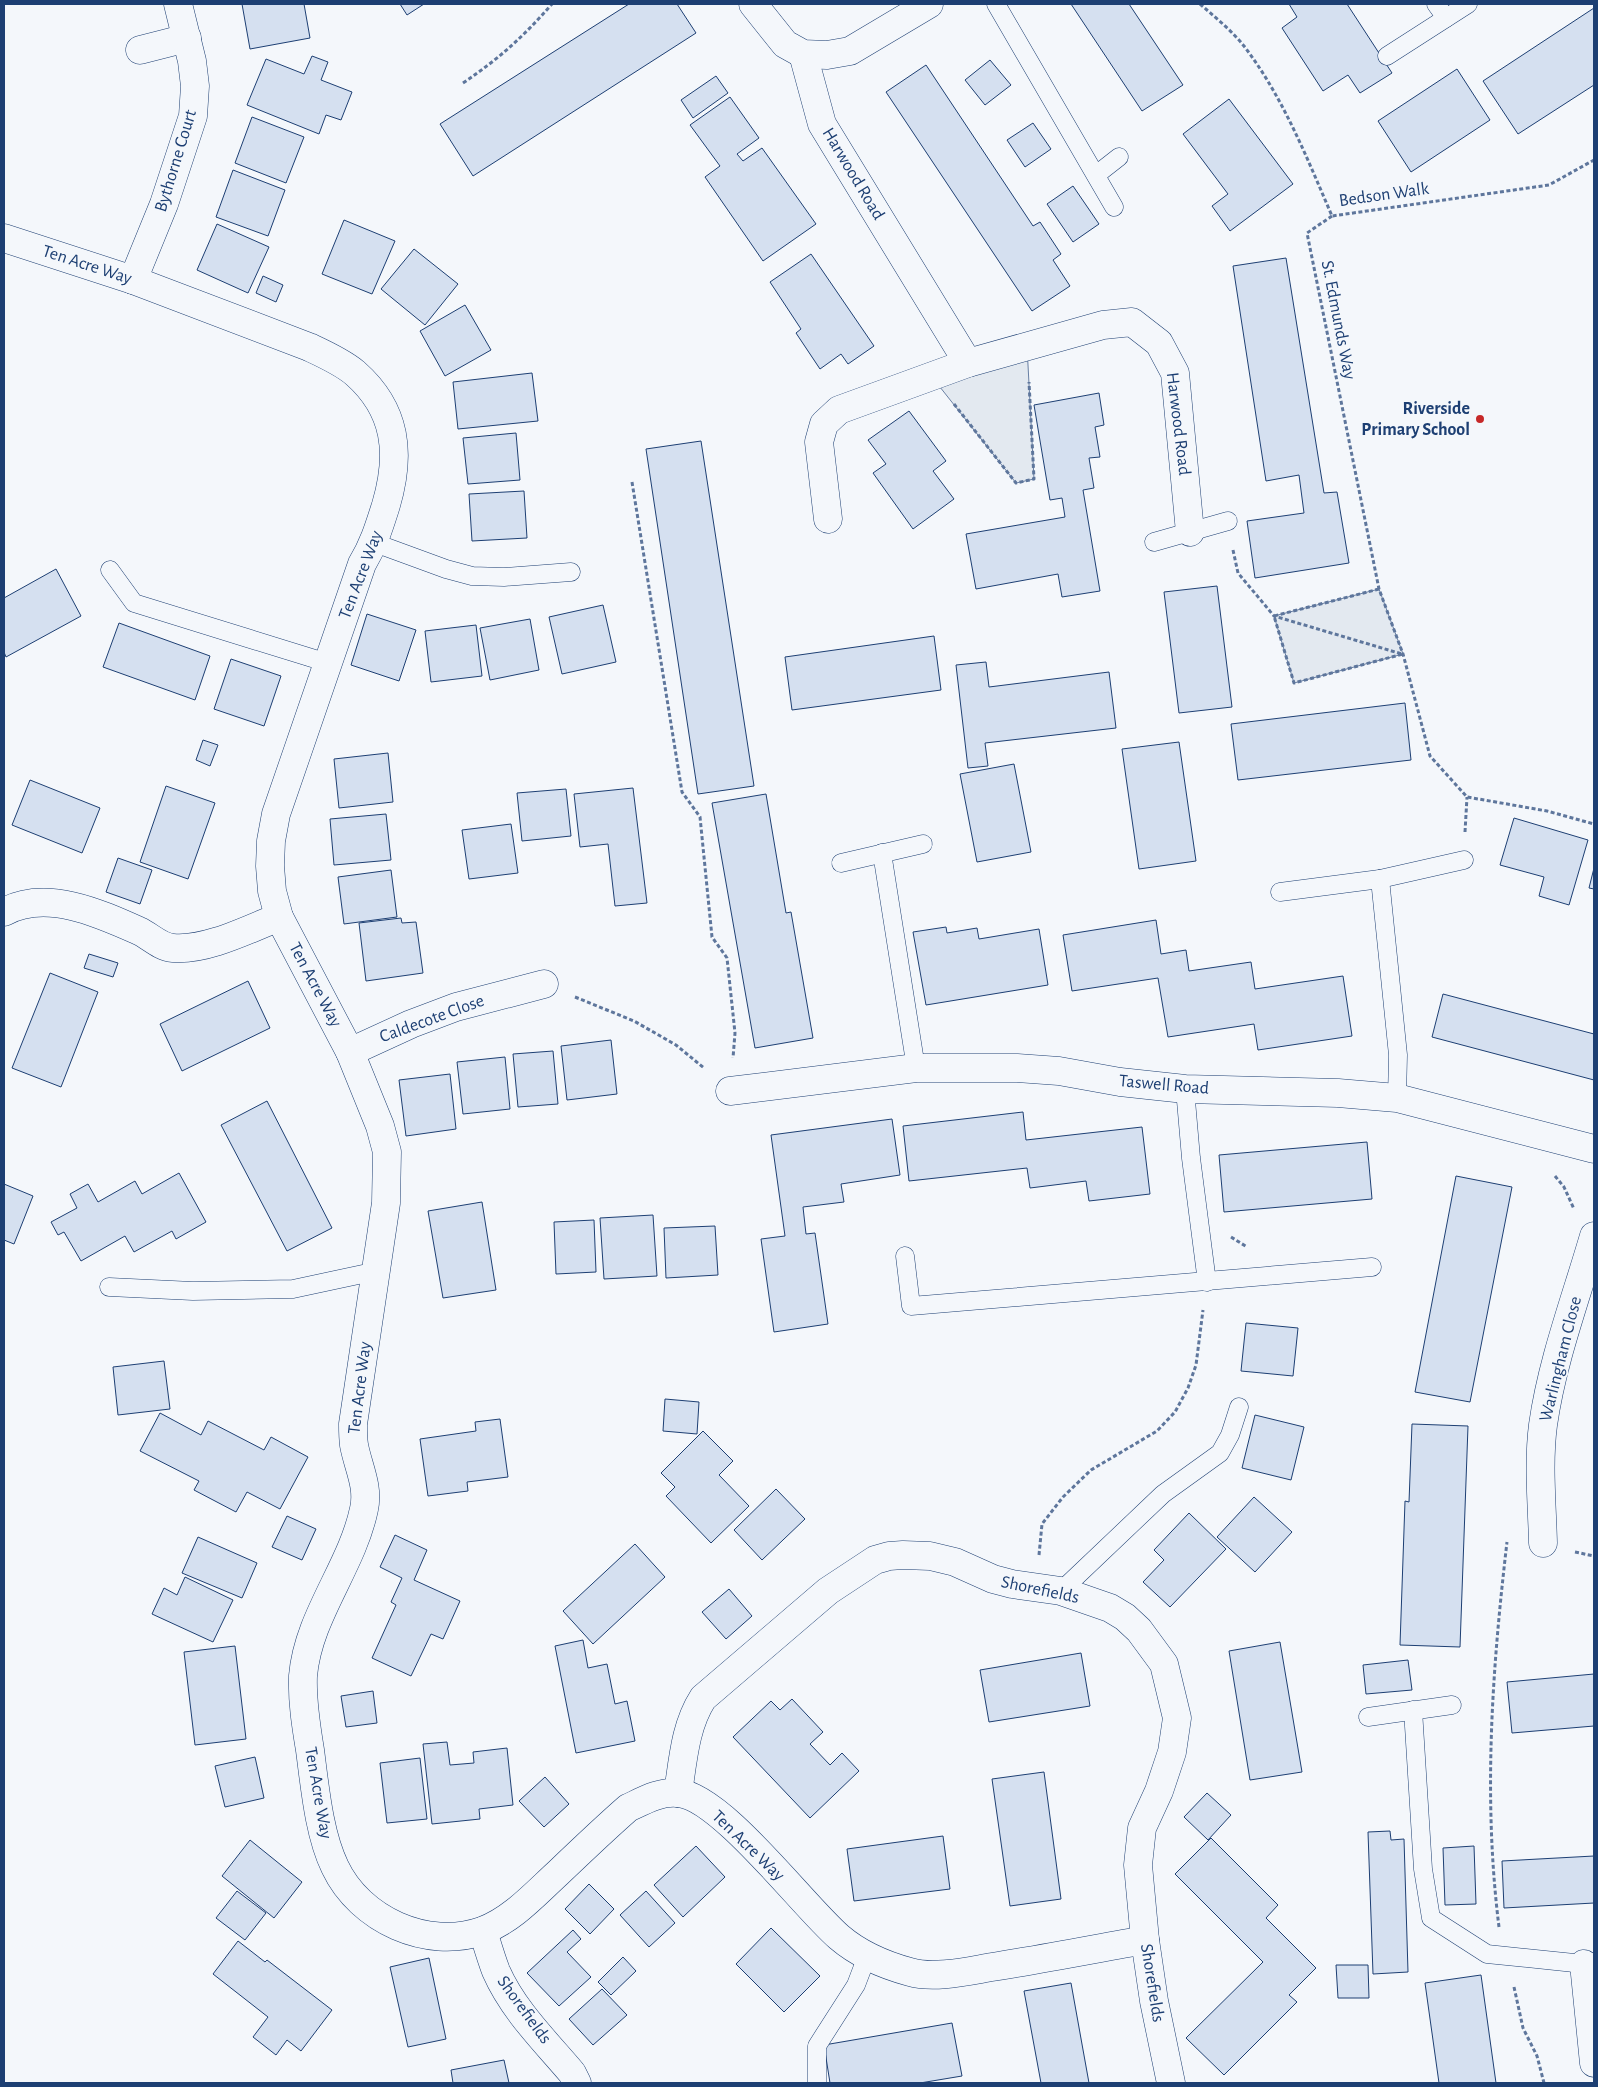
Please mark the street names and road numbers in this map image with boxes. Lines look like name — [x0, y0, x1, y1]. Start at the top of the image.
street label: Bythorne Court — [152, 108, 200, 214]
street label: Harwood Road — [819, 125, 887, 223]
street label: Bedson Walk — [1338, 180, 1431, 210]
street label: Ten Acre Way — [40, 242, 134, 288]
street label: St. Edmunds Way — [1318, 259, 1358, 381]
street label: Harwood Road — [1163, 371, 1193, 477]
street label: Ten Acre Way — [336, 528, 386, 622]
street label: Ten Acre Way — [285, 940, 345, 1031]
street label: Caldecote Close — [377, 992, 487, 1046]
street label: Taswell Road — [1118, 1072, 1210, 1098]
street label: Warlingham Close — [1537, 1295, 1585, 1423]
street label: Ten Acre Way — [345, 1340, 375, 1435]
street label: Shorefields — [999, 1573, 1081, 1607]
street label: Ten Acre Way — [301, 1746, 335, 1841]
street label: Ten Acre Way — [708, 1807, 788, 1885]
street label: Shorefields — [1137, 1943, 1167, 2023]
street label: Shorefields — [493, 1973, 555, 2047]

